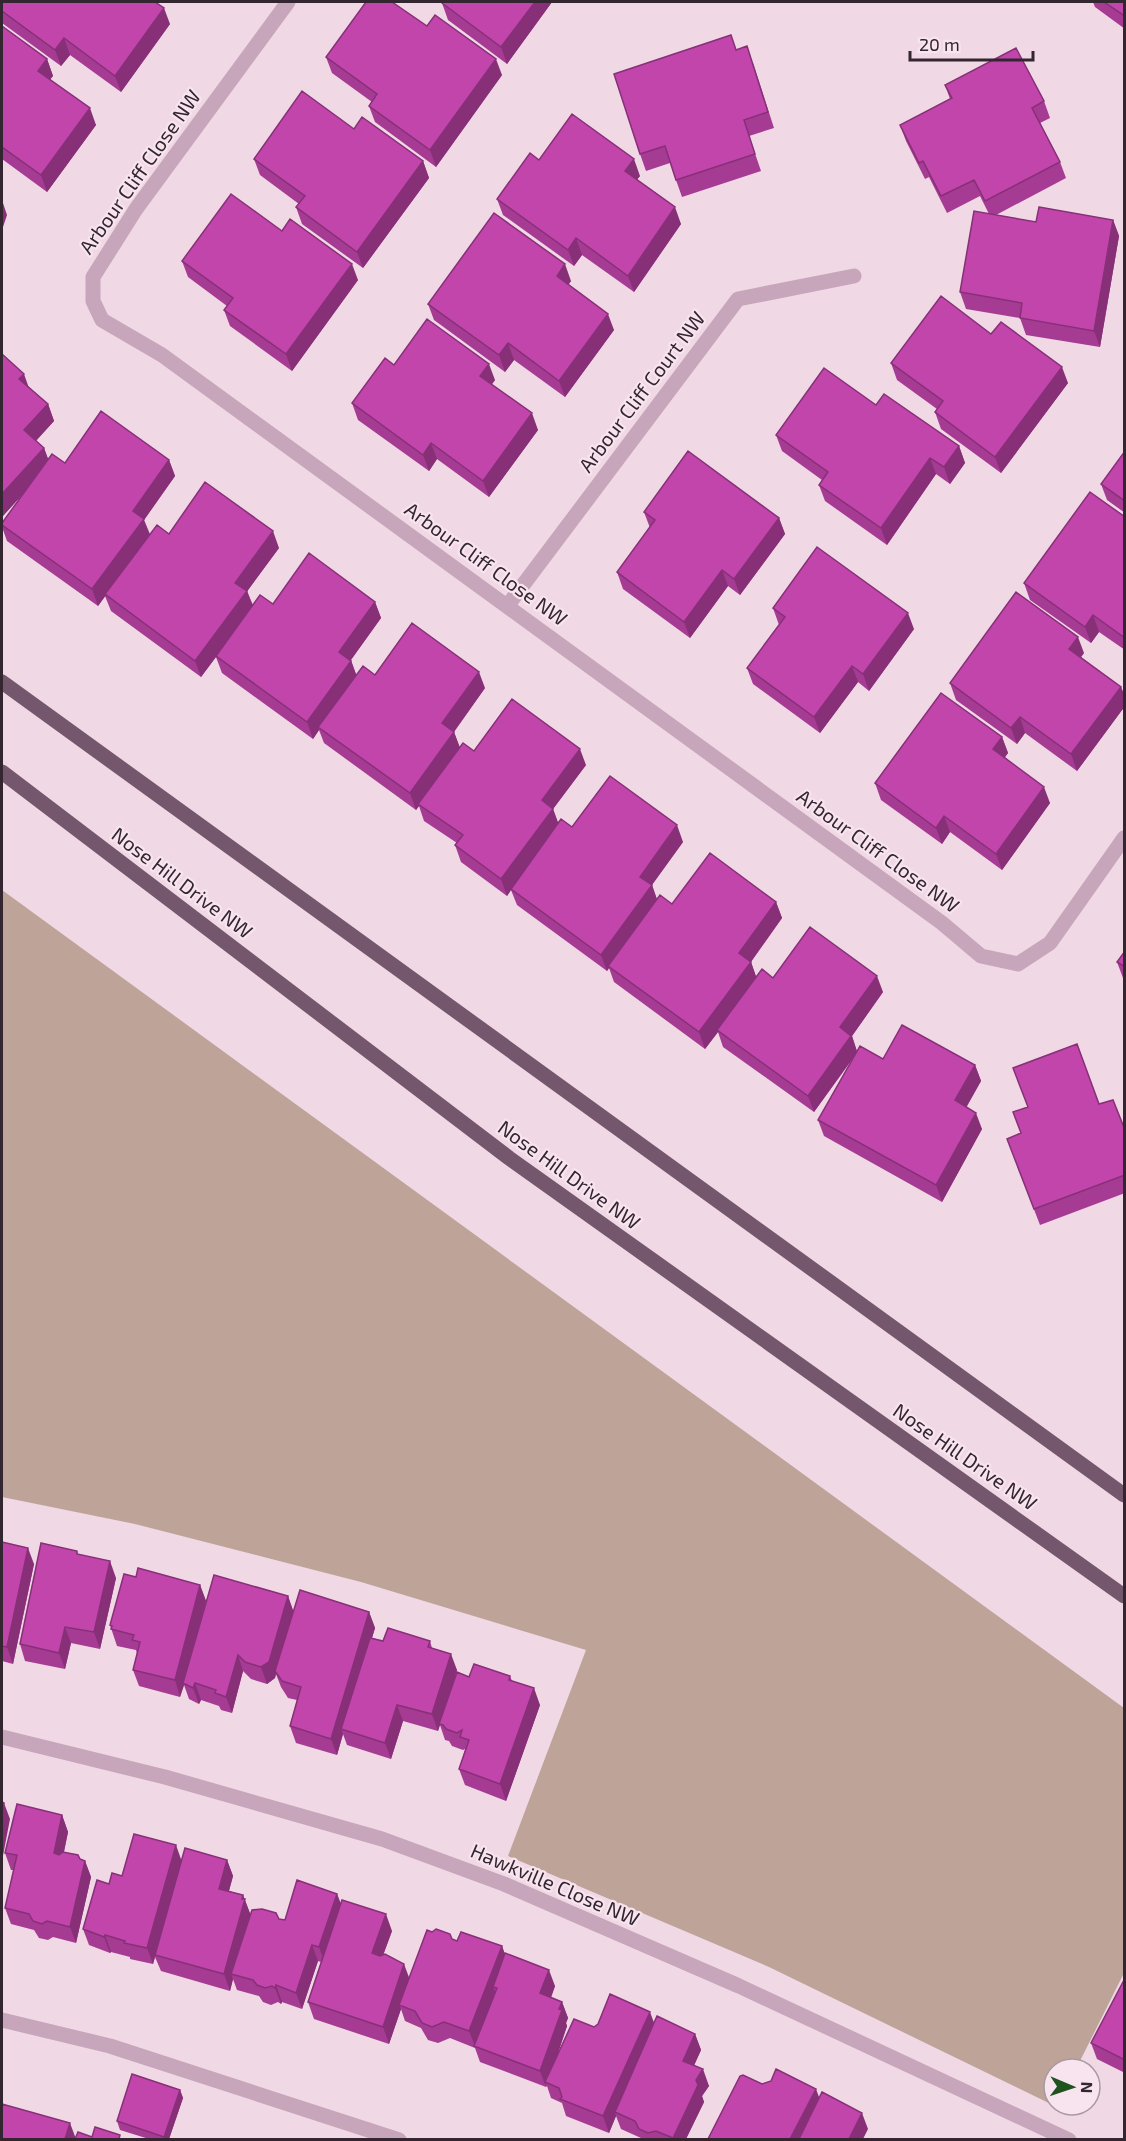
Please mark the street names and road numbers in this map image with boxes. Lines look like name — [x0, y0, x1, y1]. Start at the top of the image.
street label: Arbour Cliff Close NW — [73, 85, 205, 258]
street label: Arbour Cliff Court NW — [573, 306, 709, 476]
street label: Arbour Cliff Close NW — [401, 496, 572, 630]
street label: Arbour Cliff Close NW — [793, 783, 964, 917]
street label: Nose Hill Drive NW — [108, 821, 258, 943]
street label: Nose Hill Drive NW — [494, 1115, 645, 1234]
street label: Nose Hill Drive NW — [889, 1398, 1042, 1515]
street label: Hawkville Close NW — [468, 1838, 643, 1930]

